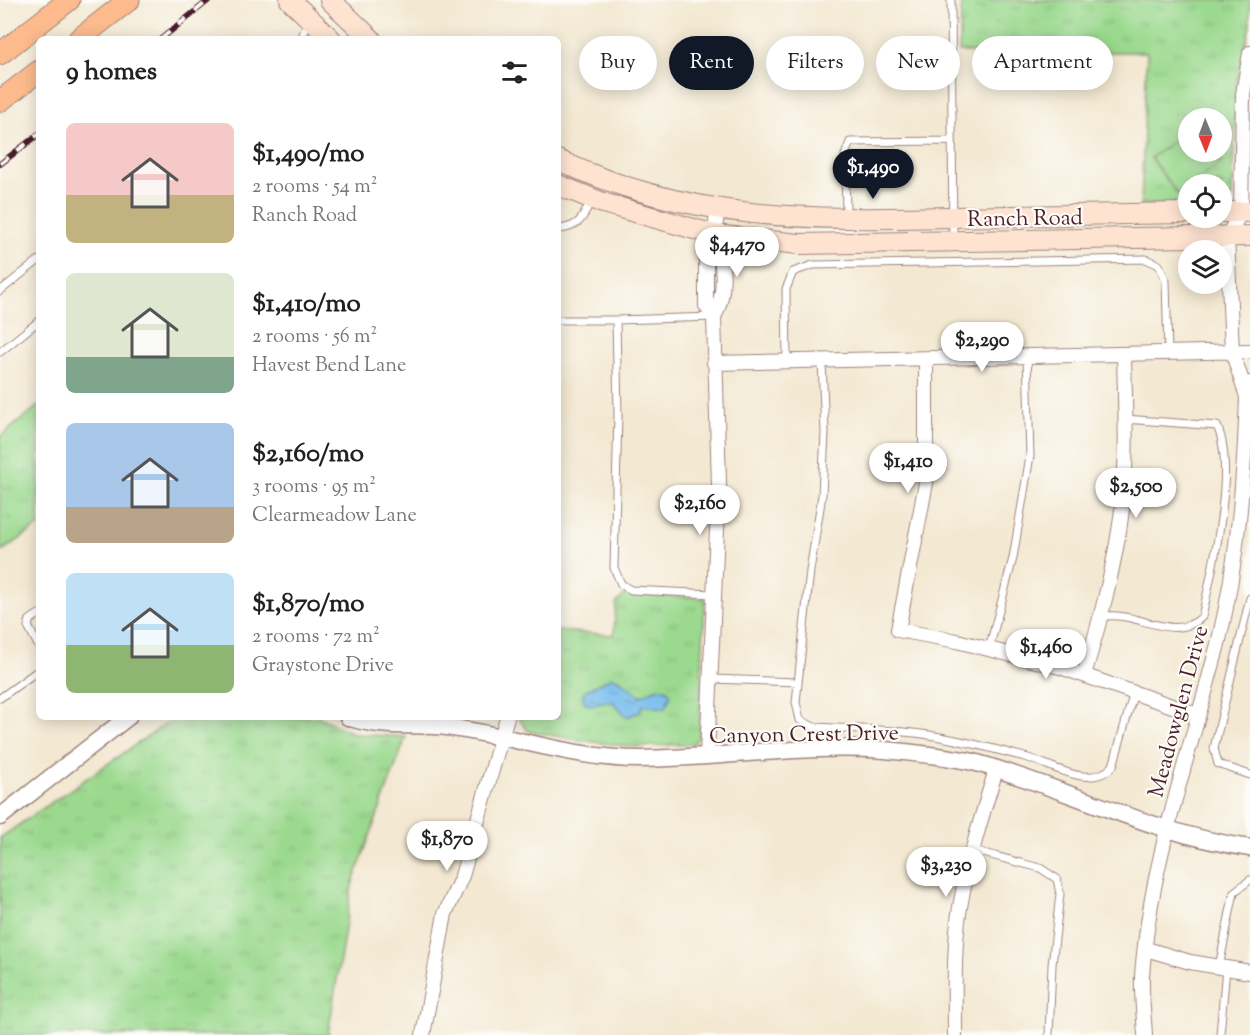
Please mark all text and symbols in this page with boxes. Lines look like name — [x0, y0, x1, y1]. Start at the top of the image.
chip: Buy — [579, 36, 657, 90]
chip: Rent — [669, 36, 754, 90]
chip: Filters — [766, 36, 864, 90]
chip: New — [876, 36, 960, 90]
chip: Apartment — [972, 36, 1113, 90]
text: 9 homes — [66, 54, 157, 91]
icon: filters — [498, 56, 531, 89]
north arrow — [1178, 108, 1232, 162]
map controls — [1178, 108, 1232, 294]
text: $1,490/mo — [252, 136, 364, 173]
icon: home — [114, 147, 186, 219]
pin: $1,490 — [824, 149, 922, 200]
text: $1,490 — [847, 154, 899, 183]
text: 2 rooms · 54 m² — [252, 173, 377, 202]
button: locate — [1178, 174, 1232, 228]
text: Ranch Road — [252, 202, 357, 231]
street label: Ranch Road — [967, 203, 1083, 237]
pin: $4,470 — [688, 227, 786, 278]
text: $4,470 — [709, 232, 765, 261]
button: layers — [1178, 240, 1232, 294]
text: $1,410/mo — [252, 286, 361, 323]
icon: home — [114, 297, 186, 369]
pin: $2,290 — [933, 322, 1031, 373]
text: 2 rooms · 56 m² — [252, 323, 377, 352]
text: $2,290 — [955, 327, 1009, 356]
text: Havest Bend Lane — [252, 352, 406, 381]
text: $2,160/mo — [252, 436, 364, 473]
pin: $1,410 — [859, 443, 957, 494]
icon: home — [114, 447, 186, 519]
text: $1,410 — [883, 448, 933, 477]
pin: $2,500 — [1087, 468, 1185, 519]
text: 3 rooms · 95 m² — [252, 473, 376, 502]
text: $2,500 — [1109, 473, 1163, 502]
pin: $2,160 — [651, 485, 749, 536]
text: $2,160 — [674, 490, 726, 519]
text: Clearmeadow Lane — [252, 502, 417, 531]
text: $1,870/mo — [252, 586, 364, 623]
icon: home — [114, 597, 186, 669]
street label: Meadowglen Drive — [1142, 622, 1218, 801]
text: 2 rooms · 72 m² — [252, 623, 380, 652]
pin: $1,460 — [997, 629, 1095, 680]
text: $1,460 — [1020, 634, 1072, 663]
text: Graystone Drive — [252, 652, 394, 681]
street label: Canyon Crest Drive — [709, 718, 899, 754]
pin: $1,870 — [398, 821, 496, 872]
text: $1,870 — [421, 826, 473, 855]
pin: $3,230 — [897, 847, 995, 898]
text: $3,230 — [920, 852, 972, 881]

